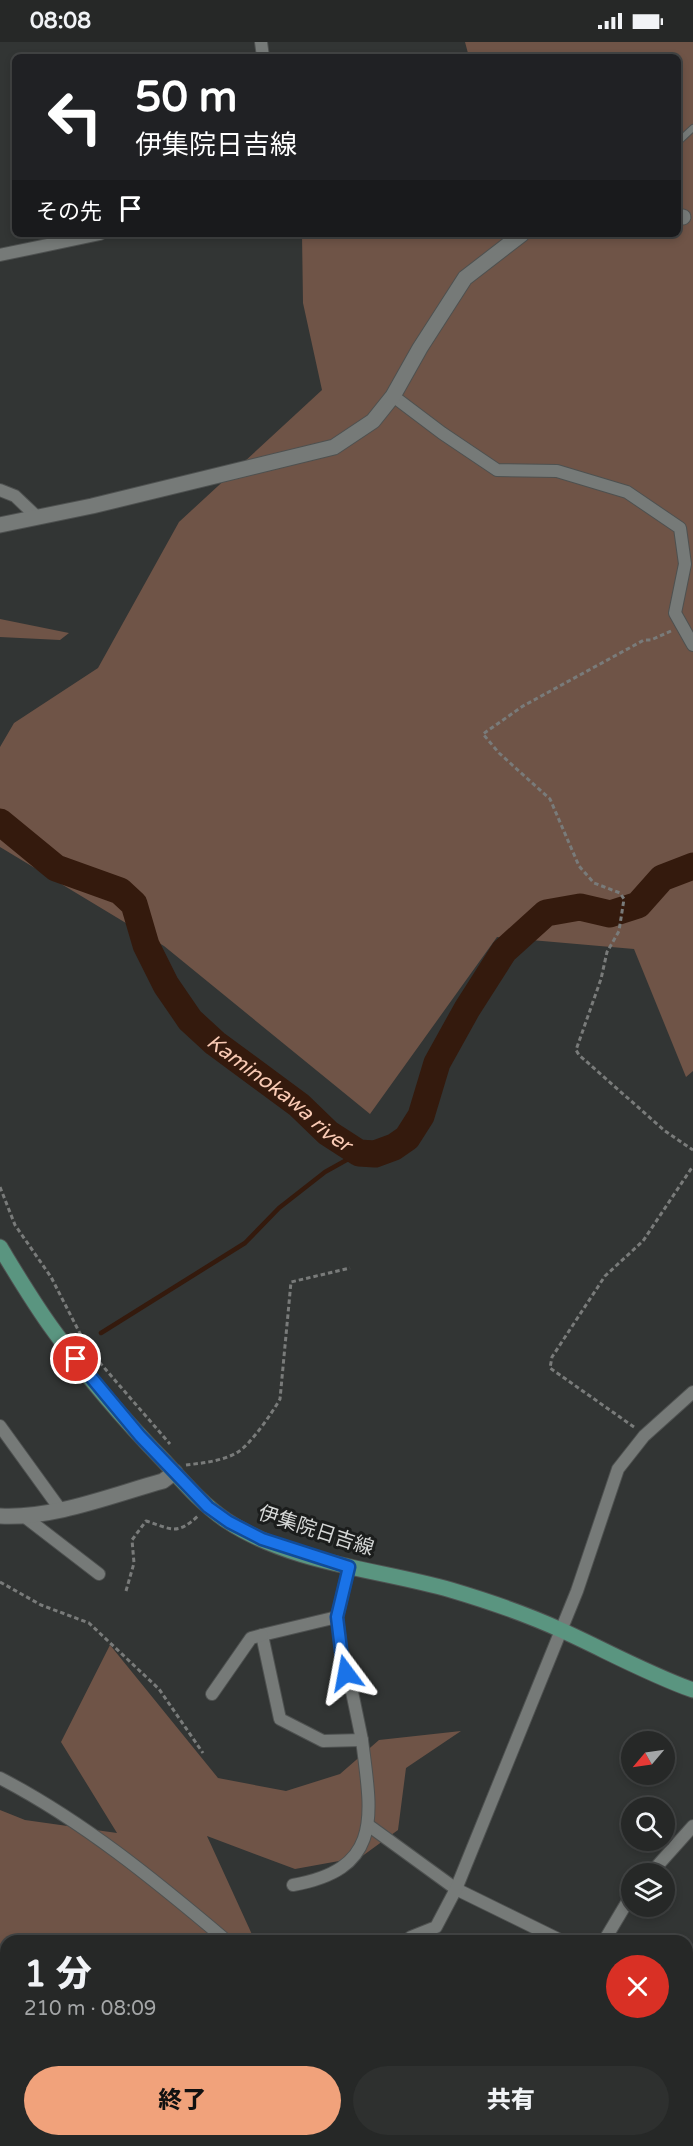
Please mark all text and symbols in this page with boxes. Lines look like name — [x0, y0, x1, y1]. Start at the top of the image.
text: 08:08 — [30, 8, 91, 34]
text: 50 m — [135, 72, 237, 123]
icon: left — [36, 78, 114, 156]
text: 伊集院日吉線 — [135, 129, 297, 162]
icon: arrive — [114, 192, 147, 225]
text: その先 — [36, 199, 102, 225]
water label: Kaminokawa river — [202, 1029, 359, 1159]
pin — [50, 1333, 101, 1384]
icon: arrive — [59, 1342, 92, 1375]
street label: 伊集院日吉線 — [255, 1501, 377, 1561]
position arrow — [314, 1641, 378, 1705]
north arrow — [621, 1731, 675, 1785]
map controls — [621, 1731, 675, 1917]
button: search — [621, 1797, 675, 1851]
button: layers — [621, 1863, 675, 1917]
text: 1 分 — [24, 1953, 92, 1996]
button: close — [606, 1955, 669, 2018]
text: 210 m · 08:09 — [24, 1997, 156, 2021]
button: 終了 — [24, 2066, 341, 2135]
button: 共有 — [353, 2066, 669, 2135]

